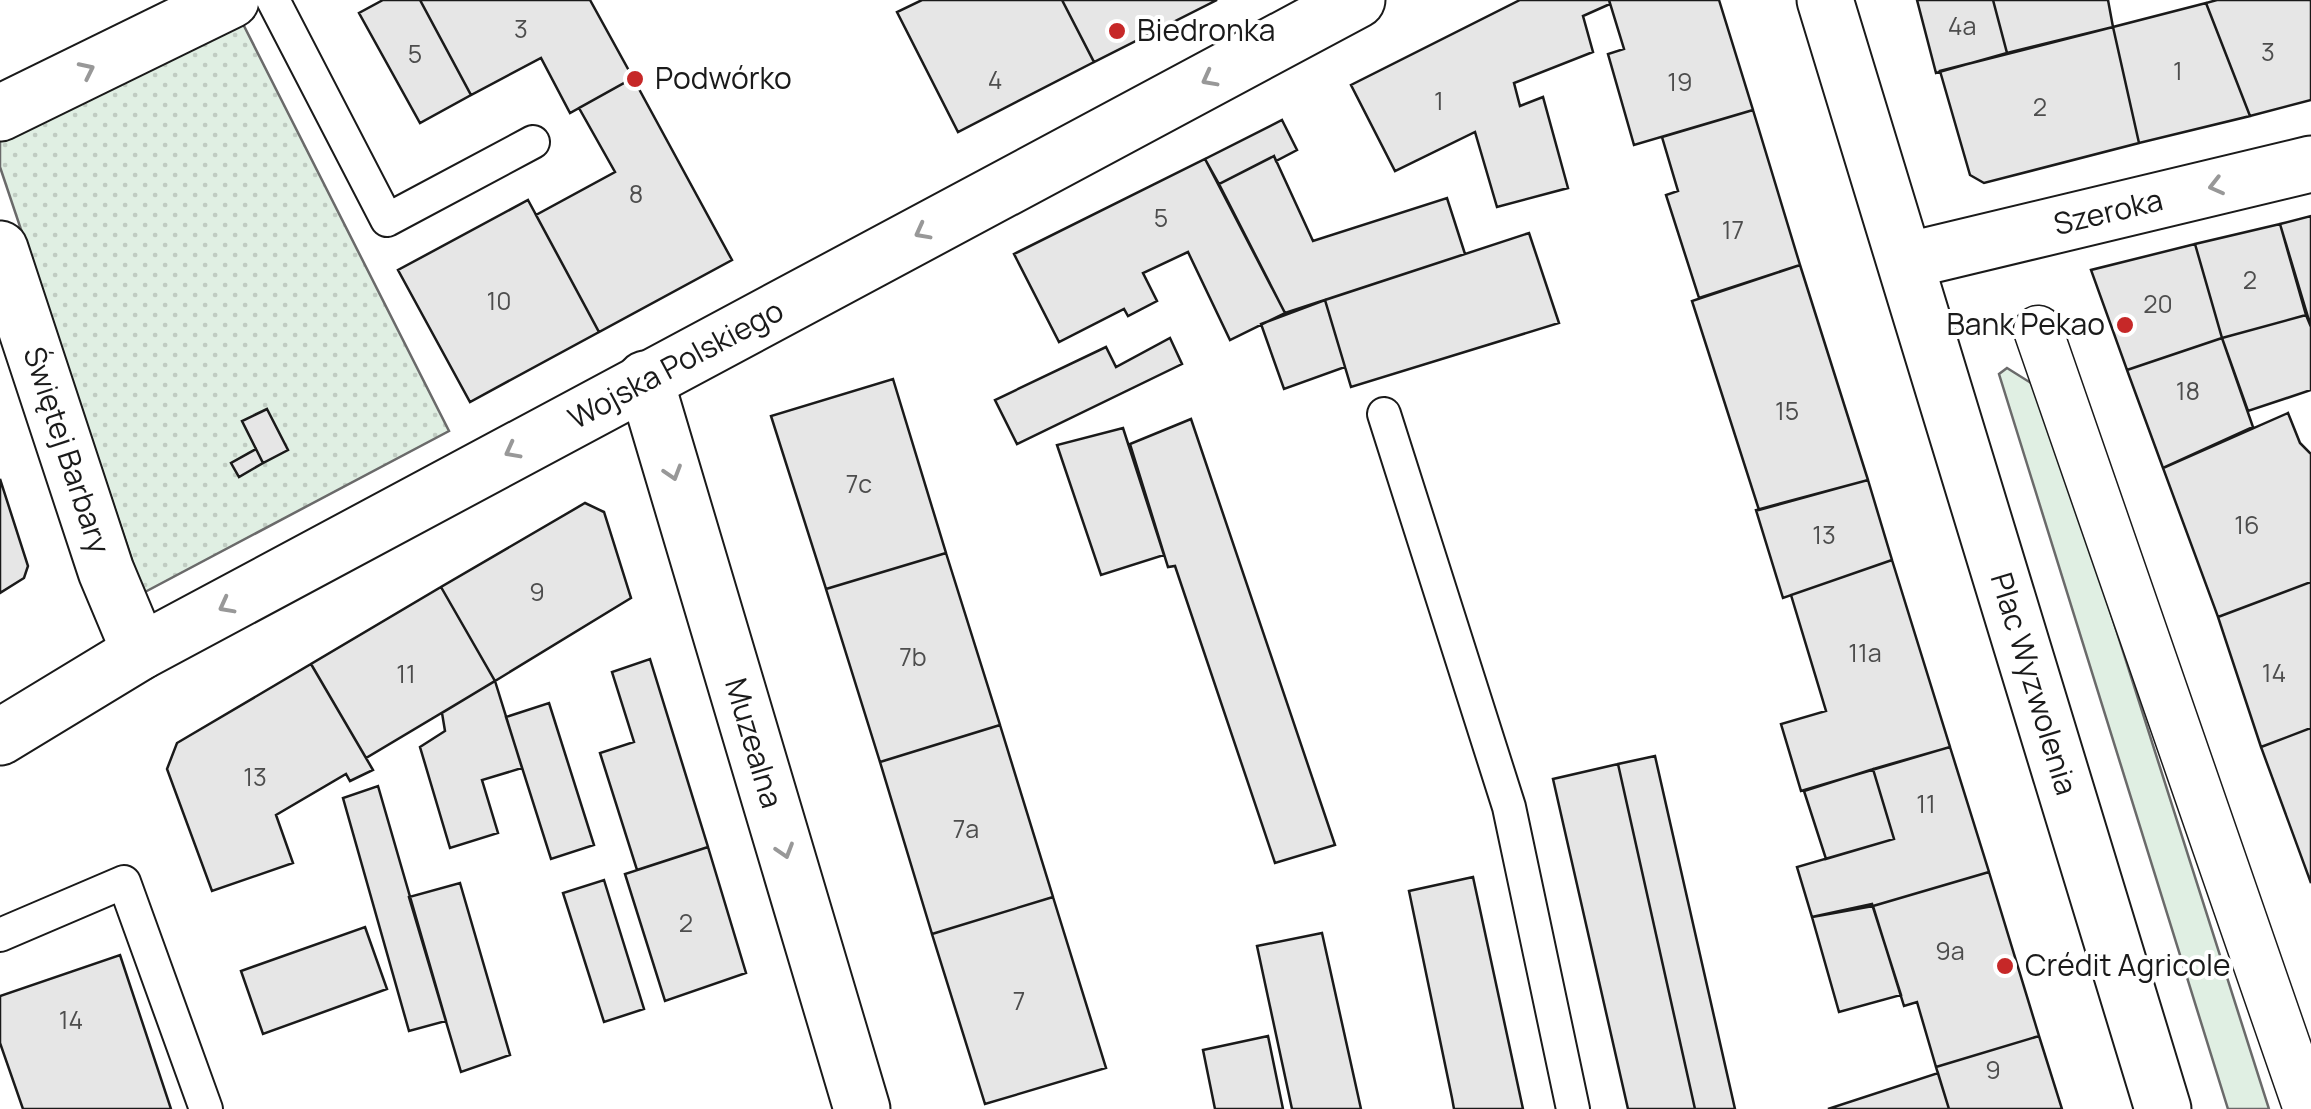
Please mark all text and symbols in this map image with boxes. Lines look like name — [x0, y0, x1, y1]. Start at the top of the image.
house number: 4a — [1948, 8, 1976, 43]
place label: Biedronka — [1137, 9, 1275, 50]
house number: 3 — [514, 11, 528, 46]
marker: Biedronka — [1106, 20, 1128, 42]
house number: 3 — [2261, 34, 2275, 69]
house number: 5 — [408, 36, 422, 71]
house number: 1 — [2173, 53, 2183, 88]
place label: Podwórko — [655, 57, 792, 98]
house number: 4 — [988, 62, 1002, 97]
one-way arrow — [77, 63, 95, 83]
house number: 19 — [1667, 64, 1693, 99]
one-way arrow — [1201, 67, 1219, 86]
marker: Podwórko — [624, 68, 646, 90]
house number: 1 — [1434, 83, 1444, 118]
house number: 2 — [2033, 89, 2047, 124]
one-way arrow — [2208, 174, 2225, 195]
house number: 8 — [629, 176, 643, 211]
street label: Szeroka — [2049, 178, 2166, 244]
house number: 5 — [1154, 200, 1168, 235]
house number: 17 — [1722, 212, 1744, 247]
one-way arrow — [915, 220, 933, 239]
house number: 2 — [2243, 262, 2257, 297]
house number: 10 — [486, 283, 512, 318]
house number: 20 — [2143, 286, 2173, 321]
street label: Wojska Polskiego — [561, 289, 790, 438]
place label: Bank Pekao — [1946, 303, 2105, 344]
marker: Bank Pekao — [2114, 314, 2136, 336]
street label: Świętej Barbary — [15, 341, 121, 559]
house number: 18 — [2176, 373, 2200, 408]
house number: 15 — [1775, 393, 1799, 428]
one-way arrow — [504, 439, 522, 458]
one-way arrow — [661, 464, 682, 481]
house number: 7c — [846, 466, 872, 501]
house number: 16 — [2234, 507, 2260, 542]
house number: 13 — [1812, 517, 1836, 552]
street label: Plac Wyzwolenia — [1982, 567, 2088, 800]
house number: 9 — [529, 574, 545, 609]
one-way arrow — [219, 593, 237, 613]
house number: 11a — [1848, 635, 1882, 670]
house number: 7b — [899, 639, 927, 674]
house number: 14 — [2262, 655, 2286, 690]
house number: 11 — [396, 656, 416, 691]
street label: Muzealna — [716, 673, 793, 812]
house number: 13 — [243, 759, 267, 794]
house number: 11 — [1916, 786, 1936, 821]
house number: 7a — [953, 811, 979, 846]
one-way arrow — [773, 842, 794, 859]
house number: 2 — [679, 905, 693, 940]
house number: 9a — [1935, 933, 1965, 968]
place label: Crédit Agricole — [2025, 944, 2231, 985]
marker: Crédit Agricole — [1994, 955, 2016, 977]
house number: 7 — [1013, 983, 1025, 1018]
house number: 14 — [59, 1002, 83, 1037]
house number: 9 — [1985, 1052, 2001, 1087]

